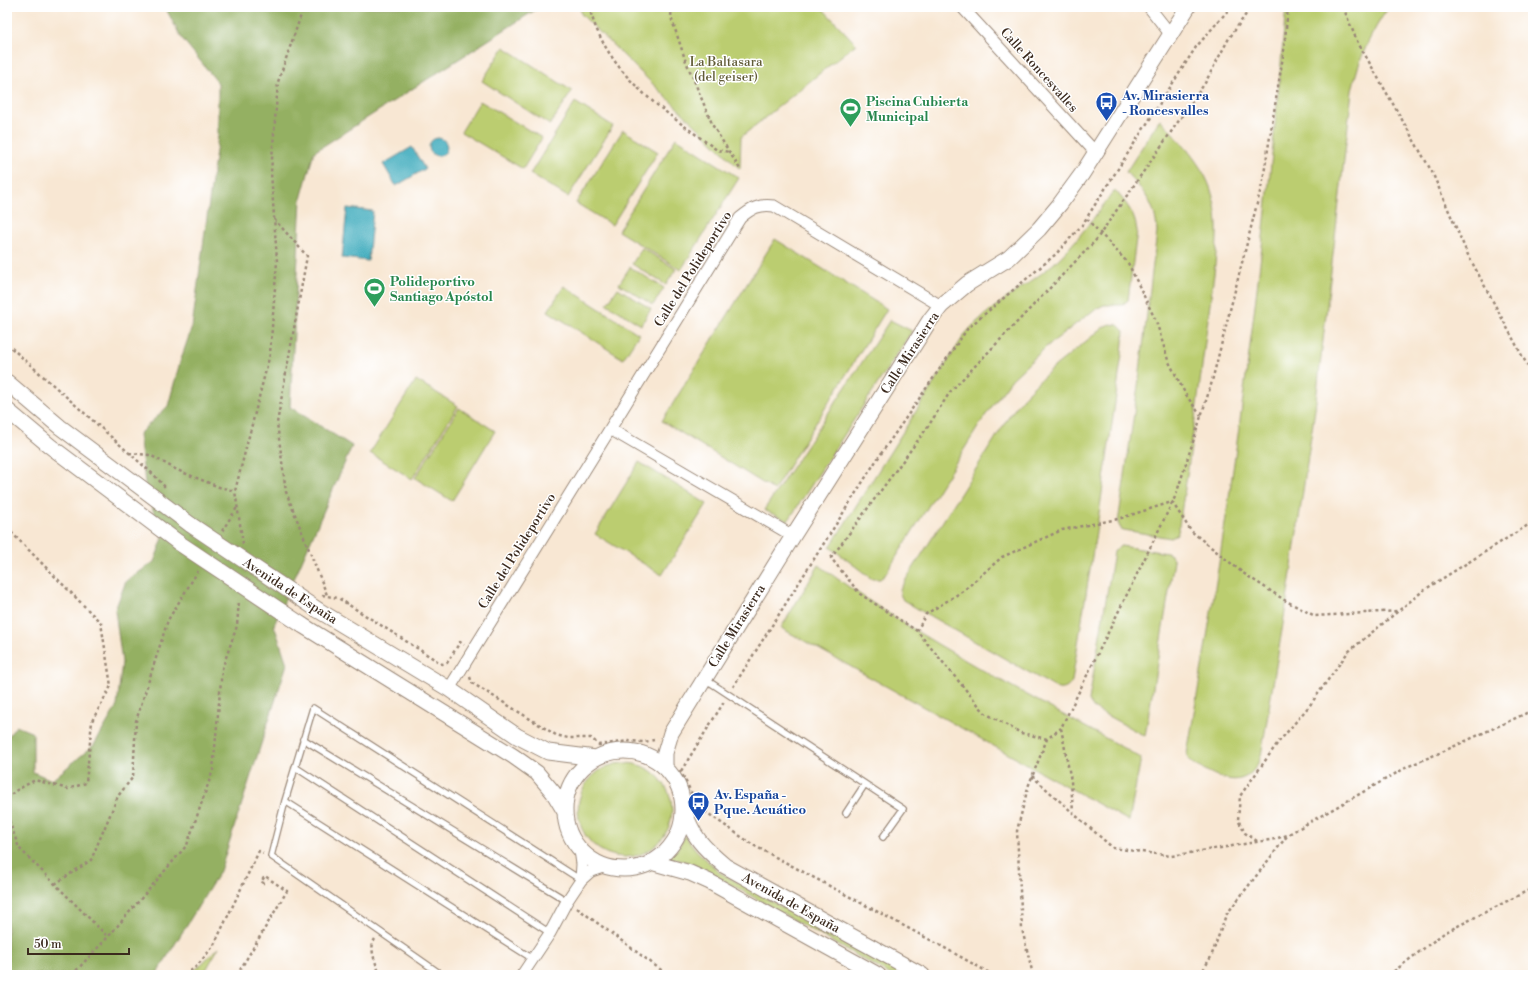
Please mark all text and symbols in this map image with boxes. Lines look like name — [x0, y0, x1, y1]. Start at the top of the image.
street label: Calle Roncesvalles — [997, 24, 1081, 116]
park label: La Baltasara (del geiser) — [689, 54, 763, 85]
place label: Av. Mirasierra - Roncesvalles — [1121, 88, 1210, 119]
bus stop icon: Av. Mirasierra - Roncesvalles — [1094, 90, 1120, 123]
place label: Piscina Cubierta Municipal — [866, 94, 969, 125]
sports icon: Piscina Cubierta Municipal — [837, 96, 863, 129]
street label: Calle del Polideportivo — [651, 208, 735, 330]
place label: Polideportivo Santiago Apóstol — [390, 274, 494, 305]
sports icon: Polideportivo Santiago Apóstol — [361, 276, 387, 309]
street label: Calle Mirasierra — [877, 308, 943, 397]
street label: Calle del Polideportivo — [475, 490, 559, 612]
street label: Avenida de España — [239, 554, 341, 628]
street label: Calle Mirasierra — [705, 581, 769, 671]
place label: Av. España - Pque. Acuático — [713, 787, 807, 818]
bus stop icon: Av. España - Pque. Acuático — [686, 789, 712, 822]
street label: Avenida de España — [738, 869, 843, 937]
scale bar — [28, 930, 129, 956]
text: 50 m — [34, 937, 62, 952]

